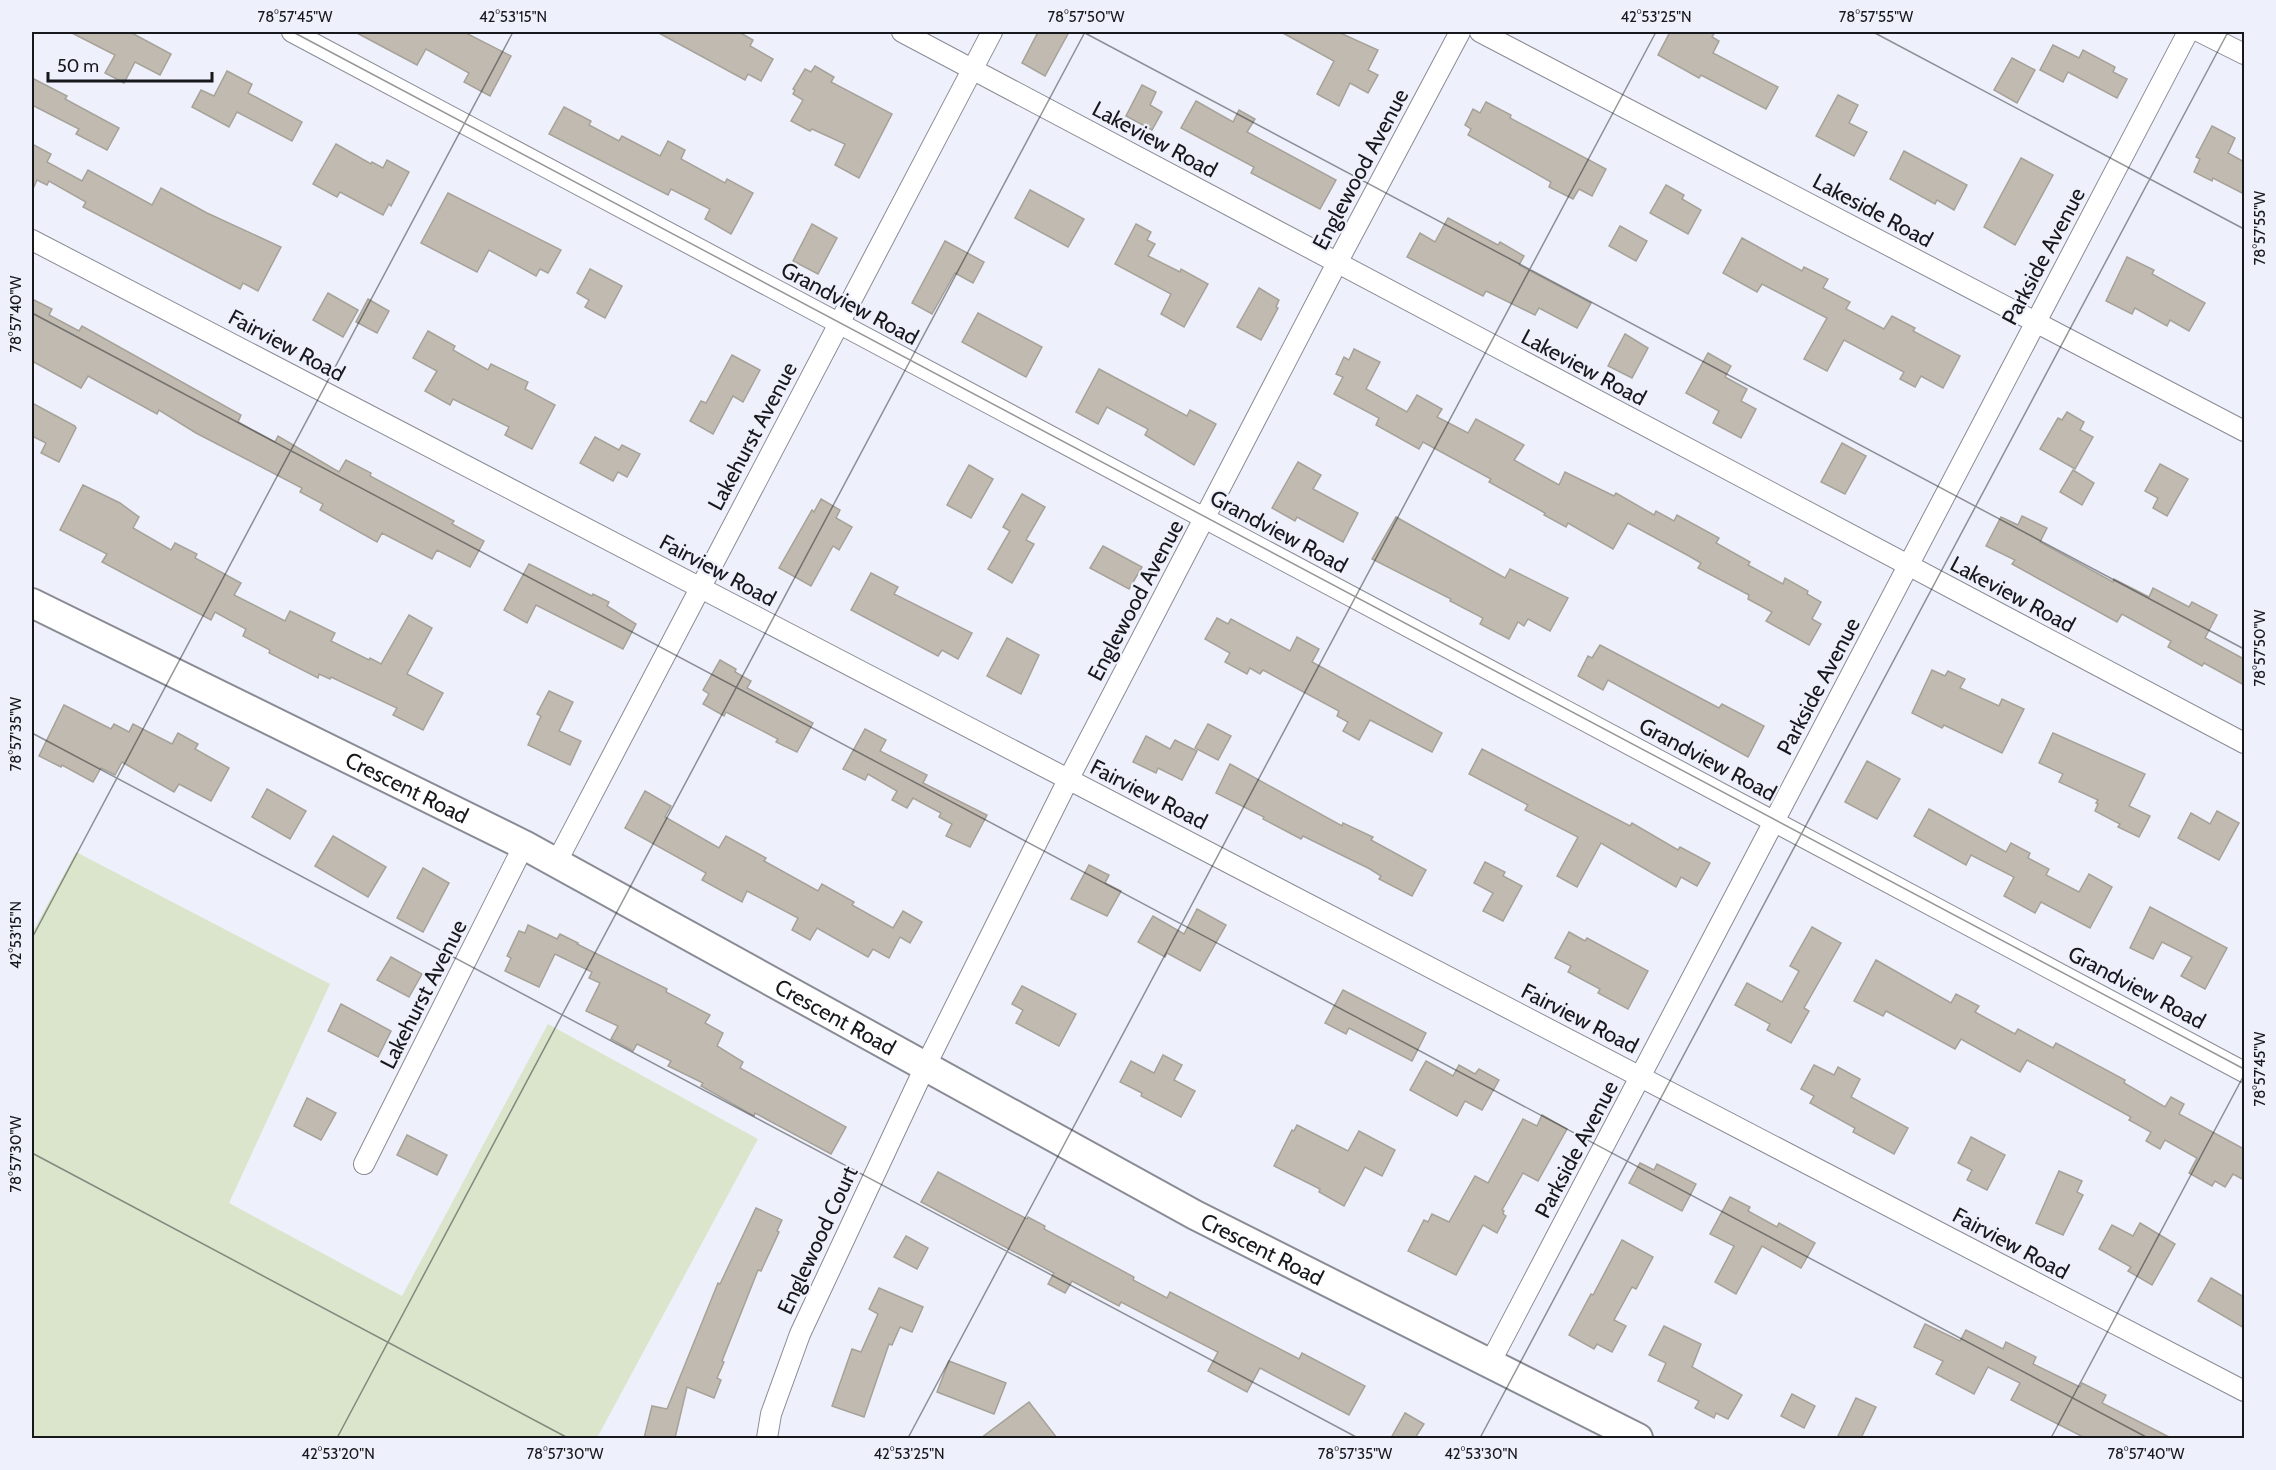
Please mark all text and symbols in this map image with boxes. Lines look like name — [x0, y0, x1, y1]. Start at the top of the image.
text: 78°57'45"W — [258, 8, 333, 26]
text: 42°53'15"N — [479, 8, 547, 26]
text: 78°57'50"W — [1048, 8, 1125, 26]
text: 42°53'25"N — [1620, 8, 1692, 26]
text: 78°57'55"W — [1839, 8, 1914, 26]
scale bar — [48, 45, 212, 83]
text: 50 m — [57, 55, 99, 77]
street label: Englewood Avenue — [1307, 84, 1414, 254]
street label: Lakeview Road — [1088, 95, 1222, 184]
street label: Lakeside Road — [1808, 168, 1937, 253]
street label: Parkside Avenue — [1996, 183, 2091, 330]
text: 78°57'55"W — [2251, 190, 2269, 265]
street label: Grandview Road — [776, 256, 923, 351]
text: 78°57'40"W — [7, 275, 25, 353]
street label: Fairview Road — [224, 304, 350, 387]
street label: Lakeview Road — [1517, 323, 1651, 412]
street label: Lakehurst Avenue — [702, 358, 803, 515]
street label: Grandview Road — [1205, 484, 1352, 579]
street label: Englewood Avenue — [1082, 515, 1189, 685]
street label: Fairview Road — [655, 529, 781, 612]
street label: Lakeview Road — [1946, 550, 2080, 639]
text: 78°57'50"W — [2251, 609, 2269, 686]
street label: Parkside Avenue — [1771, 613, 1866, 760]
text: 78°57'35"W — [7, 696, 25, 771]
street label: Grandview Road — [1634, 712, 1781, 807]
street label: Crescent Road — [341, 746, 473, 830]
street label: Fairview Road — [1086, 753, 1212, 835]
text: 42°53'15"N — [7, 901, 25, 969]
street label: Lakehurst Avenue — [374, 915, 473, 1073]
street label: Grandview Road — [2063, 940, 2210, 1035]
street label: Crescent Road — [770, 973, 900, 1061]
street label: Fairview Road — [1517, 977, 1643, 1059]
text: 78°57'45"W — [2251, 1031, 2269, 1106]
street label: Parkside Avenue — [1529, 1076, 1624, 1223]
text: 78°57'30"W — [7, 1115, 25, 1192]
street label: Englewood Court — [771, 1161, 864, 1318]
street label: Fairview Road — [1948, 1202, 2074, 1285]
street label: Crescent Road — [1196, 1207, 1328, 1292]
text: 42°53'20"N — [301, 1445, 375, 1463]
text: 78°57'30"W — [527, 1445, 604, 1463]
text: 42°53'25"N — [873, 1445, 945, 1463]
text: 78°57'35"W — [1318, 1445, 1393, 1463]
text: 42°53'30"N — [1444, 1445, 1518, 1463]
text: 78°57'40"W — [2107, 1445, 2185, 1463]

